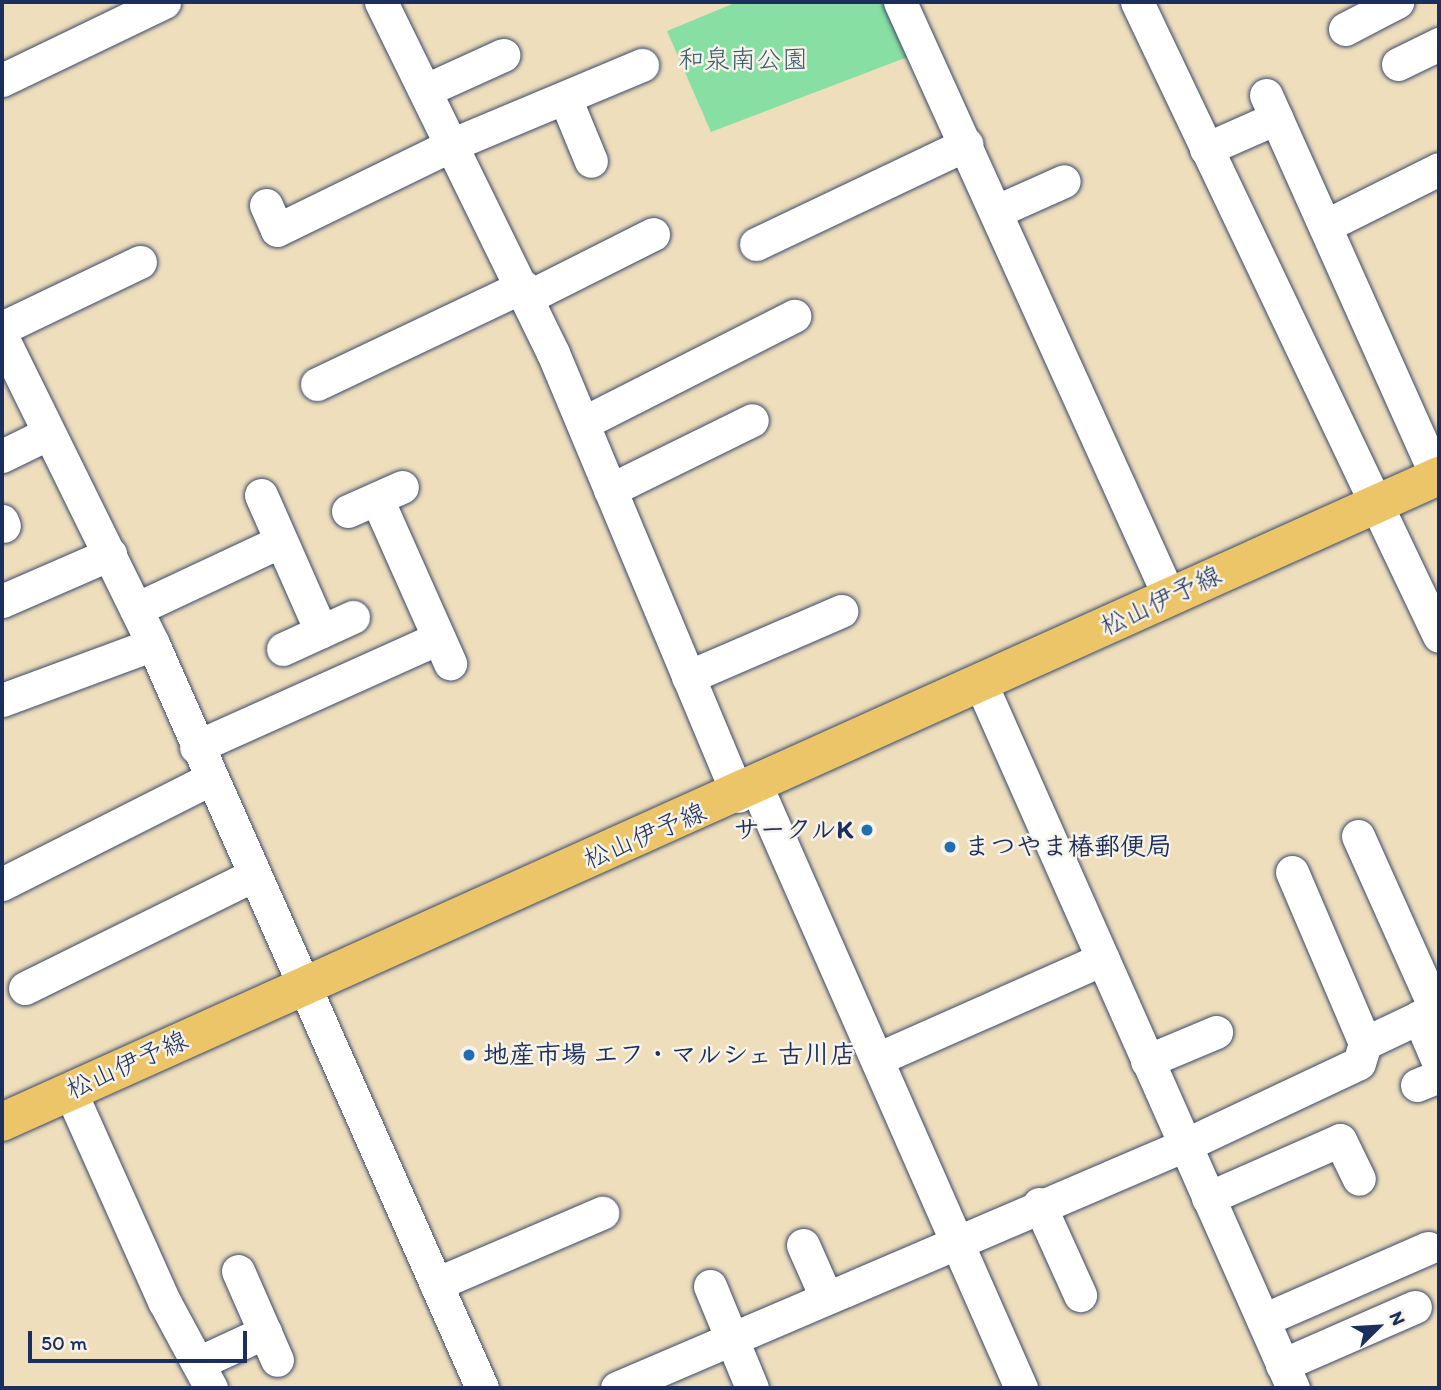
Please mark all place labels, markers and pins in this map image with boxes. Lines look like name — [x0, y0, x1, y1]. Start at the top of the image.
place label: サークルK — [732, 814, 853, 846]
marker: サークルK — [859, 822, 875, 838]
place label: まつやま椿郵便局 — [964, 831, 1172, 863]
marker: まつやま椿郵便局 — [942, 839, 958, 855]
place label: 地産市場 エフ・マルシェ 古川店 — [483, 1039, 859, 1071]
marker: 地産市場 エフ・マルシェ 古川店 — [461, 1047, 477, 1063]

